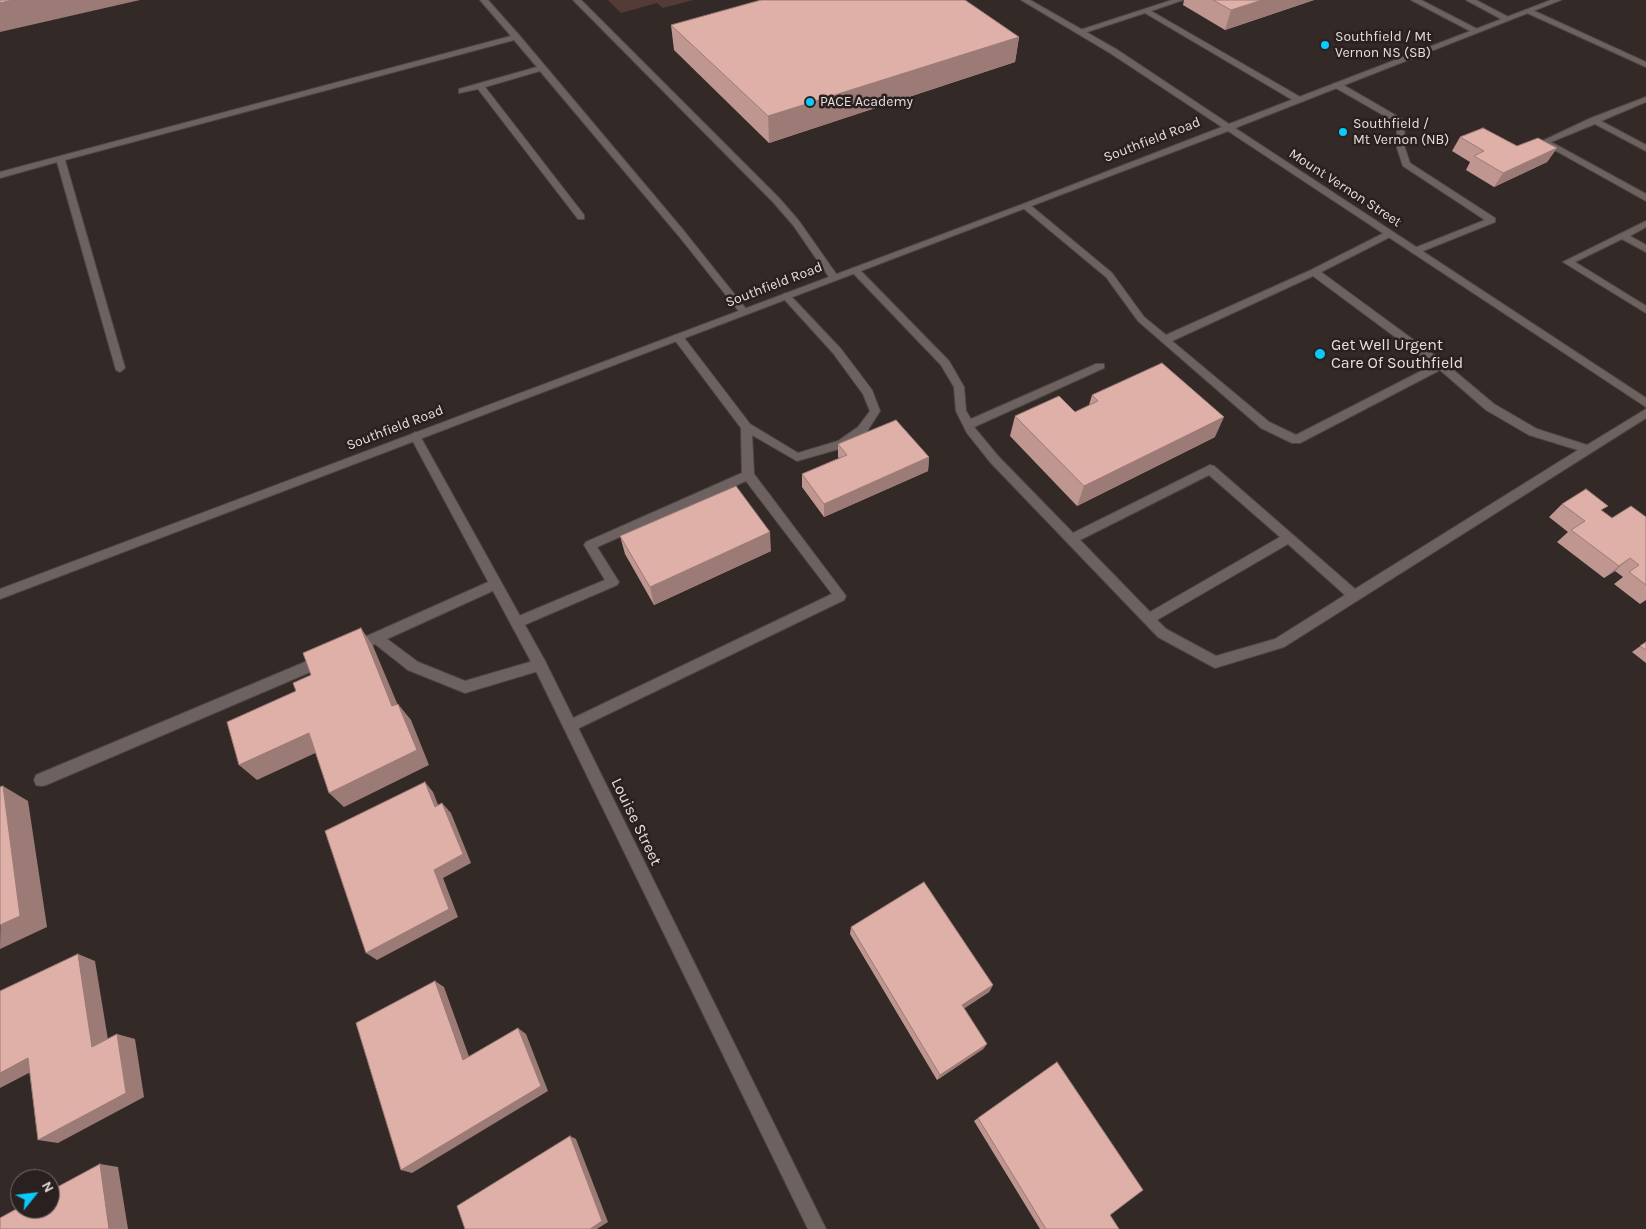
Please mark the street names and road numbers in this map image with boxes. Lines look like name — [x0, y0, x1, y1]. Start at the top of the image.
street label: Southfield Road — [1101, 114, 1203, 166]
street label: Mount Vernon Street — [1285, 145, 1405, 231]
street label: Southfield Road — [723, 259, 825, 311]
street label: Southfield Road — [344, 402, 446, 454]
street label: Louise Street — [607, 775, 665, 869]

